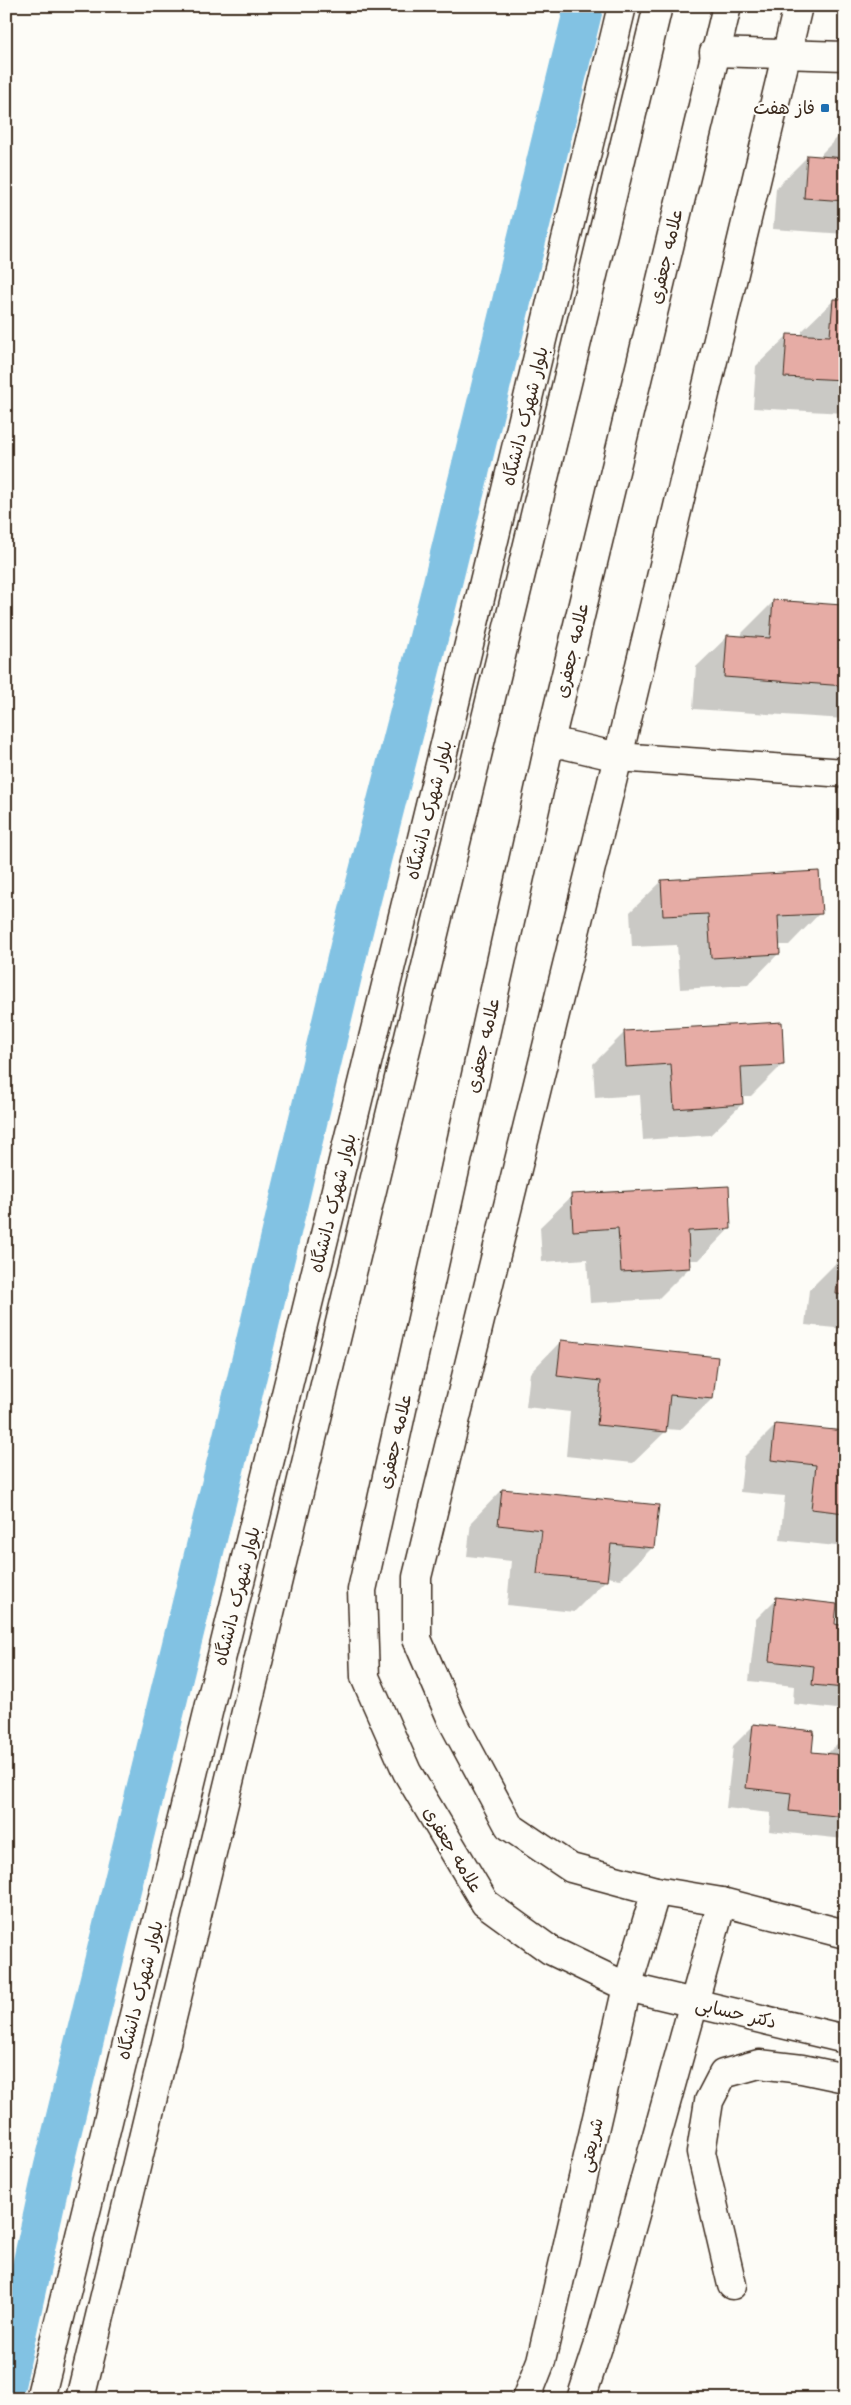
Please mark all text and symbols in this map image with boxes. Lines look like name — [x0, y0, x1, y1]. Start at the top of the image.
place label: فاز هفت — [753, 98, 815, 119]
marker: فاز هفت — [819, 102, 831, 114]
street label: علامه جعفری — [645, 206, 688, 306]
street label: بلوار شهرک دانشگاه — [498, 344, 553, 488]
street label: علامه جعفری — [551, 600, 594, 700]
street label: بلوار شهرک دانشگاه — [402, 738, 457, 882]
street label: علامه جعفری — [462, 995, 505, 1095]
street label: بلوار شهرک دانشگاه — [306, 1131, 361, 1275]
street label: علامه جعفری — [374, 1391, 417, 1491]
street label: بلوار شهرک دانشگاه — [210, 1524, 265, 1668]
street label: علامه جعفری — [418, 1803, 487, 1898]
street label: بلوار شهرک دانشگاه — [113, 1918, 168, 2062]
street label: دکتر حسابی — [693, 1994, 778, 2033]
street label: شریعتی — [575, 2116, 608, 2174]

